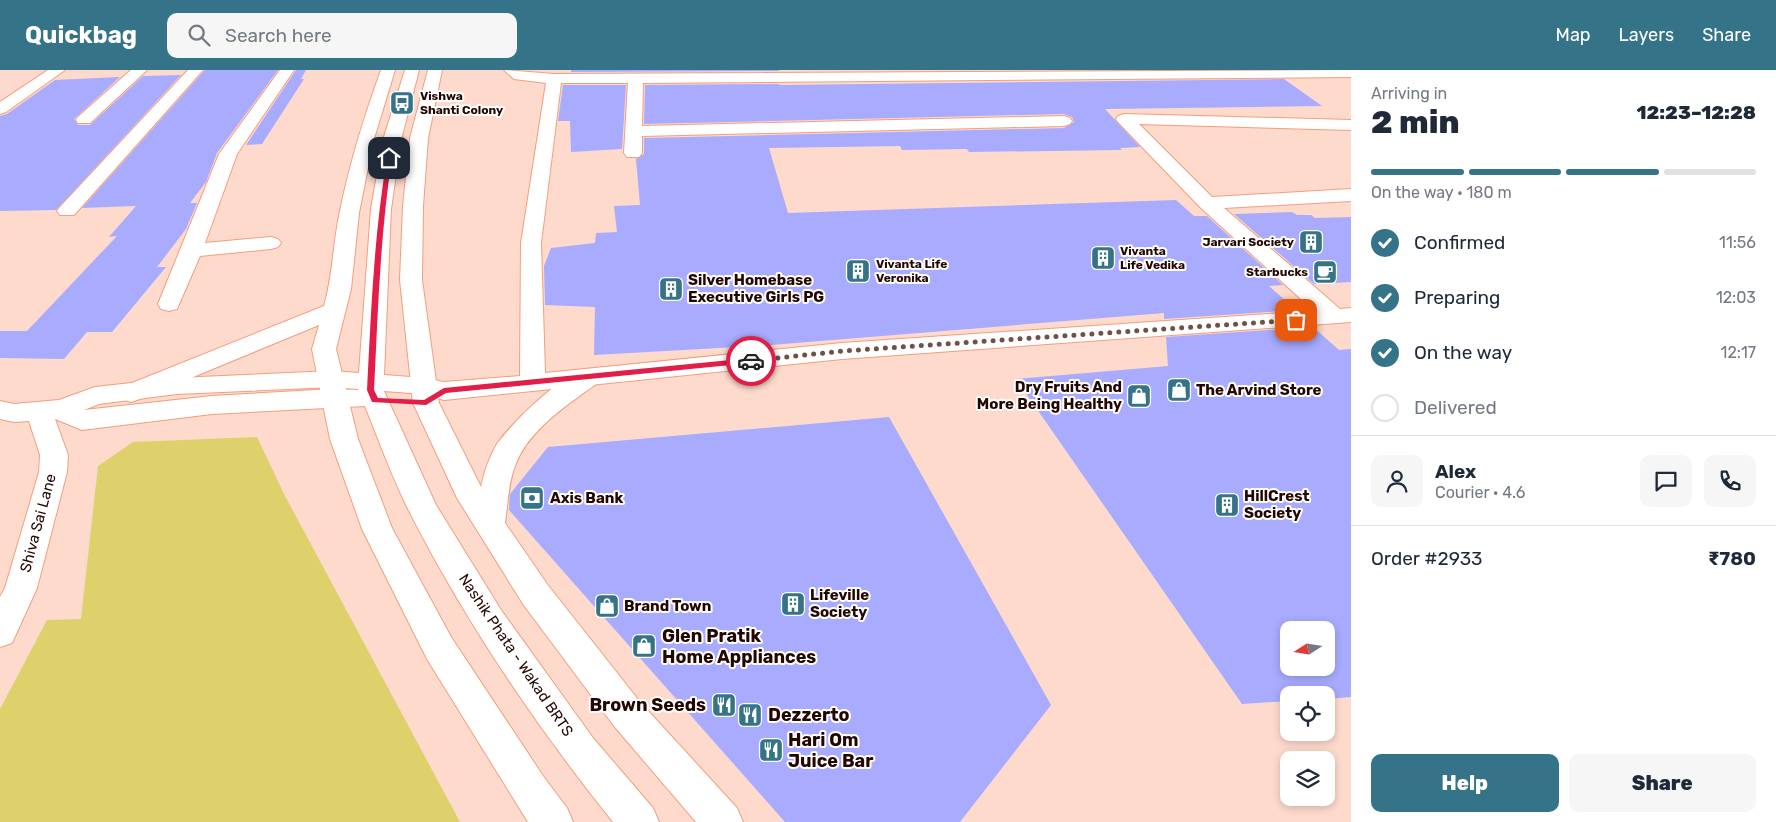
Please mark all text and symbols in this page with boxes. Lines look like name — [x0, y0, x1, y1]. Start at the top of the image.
search box — [167, 13, 517, 58]
text: Quickbag — [25, 21, 137, 49]
icon: search — [185, 21, 213, 49]
text: Search here — [225, 24, 332, 47]
text: Map — [1556, 24, 1591, 46]
text: Layers — [1619, 24, 1674, 46]
text: Share — [1702, 24, 1751, 46]
text: Arriving in — [1371, 84, 1447, 103]
place label: Vishwa Shanti Colony — [420, 89, 503, 117]
bus stop icon: Vishwa Shanti Colony — [389, 90, 415, 116]
text: 12:23–12:28 — [1636, 101, 1756, 124]
text: 2 min — [1371, 103, 1460, 141]
pin — [368, 137, 410, 179]
icon: home — [375, 144, 403, 172]
text: On the way · 180 m — [1371, 183, 1512, 202]
building icon: Jarvari Society — [1298, 229, 1324, 255]
icon: check — [1371, 229, 1399, 257]
text: Confirmed — [1414, 231, 1505, 254]
text: 11:56 — [1719, 233, 1756, 252]
place label: Jarvari Society — [1202, 235, 1294, 249]
place label: Vivanta Life Vedika — [1120, 244, 1185, 272]
building icon: Vivanta Life Vedika — [1090, 245, 1116, 271]
place label: Vivanta Life Veronika — [876, 257, 947, 285]
building icon: Vivanta Life Veronika — [845, 258, 871, 284]
cafe icon: Starbucks — [1312, 259, 1338, 285]
place label: Starbucks — [1246, 265, 1308, 279]
place label: Silver Homebase Executive Girls PG — [688, 271, 824, 306]
building icon: Silver Homebase Executive Girls PG — [658, 276, 684, 302]
icon: check — [1371, 284, 1399, 312]
text: Preparing — [1414, 286, 1500, 309]
text: 12:03 — [1716, 288, 1756, 307]
pin — [1275, 299, 1317, 341]
icon: bag — [1282, 306, 1310, 334]
courier — [726, 336, 776, 386]
icon: check — [1371, 339, 1399, 367]
text: On the way — [1414, 341, 1512, 364]
text: 12:17 — [1721, 343, 1756, 362]
icon: car — [737, 347, 765, 375]
shop icon: The Arvind Store — [1166, 377, 1192, 403]
place label: Dry Fruits And More Being Healthy — [977, 378, 1122, 413]
place label: The Arvind Store — [1196, 381, 1322, 399]
shop icon: Dry Fruits And More Being Healthy — [1126, 383, 1152, 409]
text: Delivered — [1414, 396, 1497, 419]
button: person — [1371, 455, 1423, 507]
button: chat — [1640, 455, 1692, 507]
button: phone — [1704, 455, 1756, 507]
text: Alex — [1435, 460, 1476, 483]
street label: Shiva Sai Lane — [16, 472, 60, 574]
text: Courier · 4.6 — [1435, 483, 1525, 502]
bank icon: Axis Bank — [519, 485, 545, 511]
place label: HillCrest Society — [1244, 487, 1310, 522]
place label: Axis Bank — [550, 489, 623, 507]
building icon: HillCrest Society — [1214, 492, 1240, 518]
text: Order #2933 — [1371, 547, 1482, 570]
text: ₹780 — [1708, 547, 1756, 570]
street label: Nashik Phata - Wakad BRTS — [455, 570, 577, 740]
place label: Lifeville Society — [810, 586, 869, 621]
building icon: Lifeville Society — [780, 591, 806, 617]
shop icon: Brand Town — [594, 593, 620, 619]
place label: Brand Town — [624, 597, 711, 615]
north arrow — [1280, 621, 1335, 676]
map controls — [1280, 621, 1335, 806]
place label: Glen Pratik Home Appliances — [662, 625, 816, 668]
shop icon: Glen Pratik Home Appliances — [631, 633, 657, 659]
button: locate — [1280, 686, 1335, 741]
restaurant icon: Brown Seeds — [711, 692, 737, 718]
place label: Brown Seeds — [589, 694, 706, 716]
restaurant icon: Dezzerto — [737, 702, 763, 728]
place label: Dezzerto — [768, 704, 850, 726]
place label: Hari Om Juice Bar — [788, 729, 873, 772]
restaurant icon: Hari Om Juice Bar — [758, 737, 784, 763]
button: layers — [1280, 751, 1335, 806]
button: Help — [1371, 754, 1559, 812]
button: Share — [1569, 754, 1756, 812]

